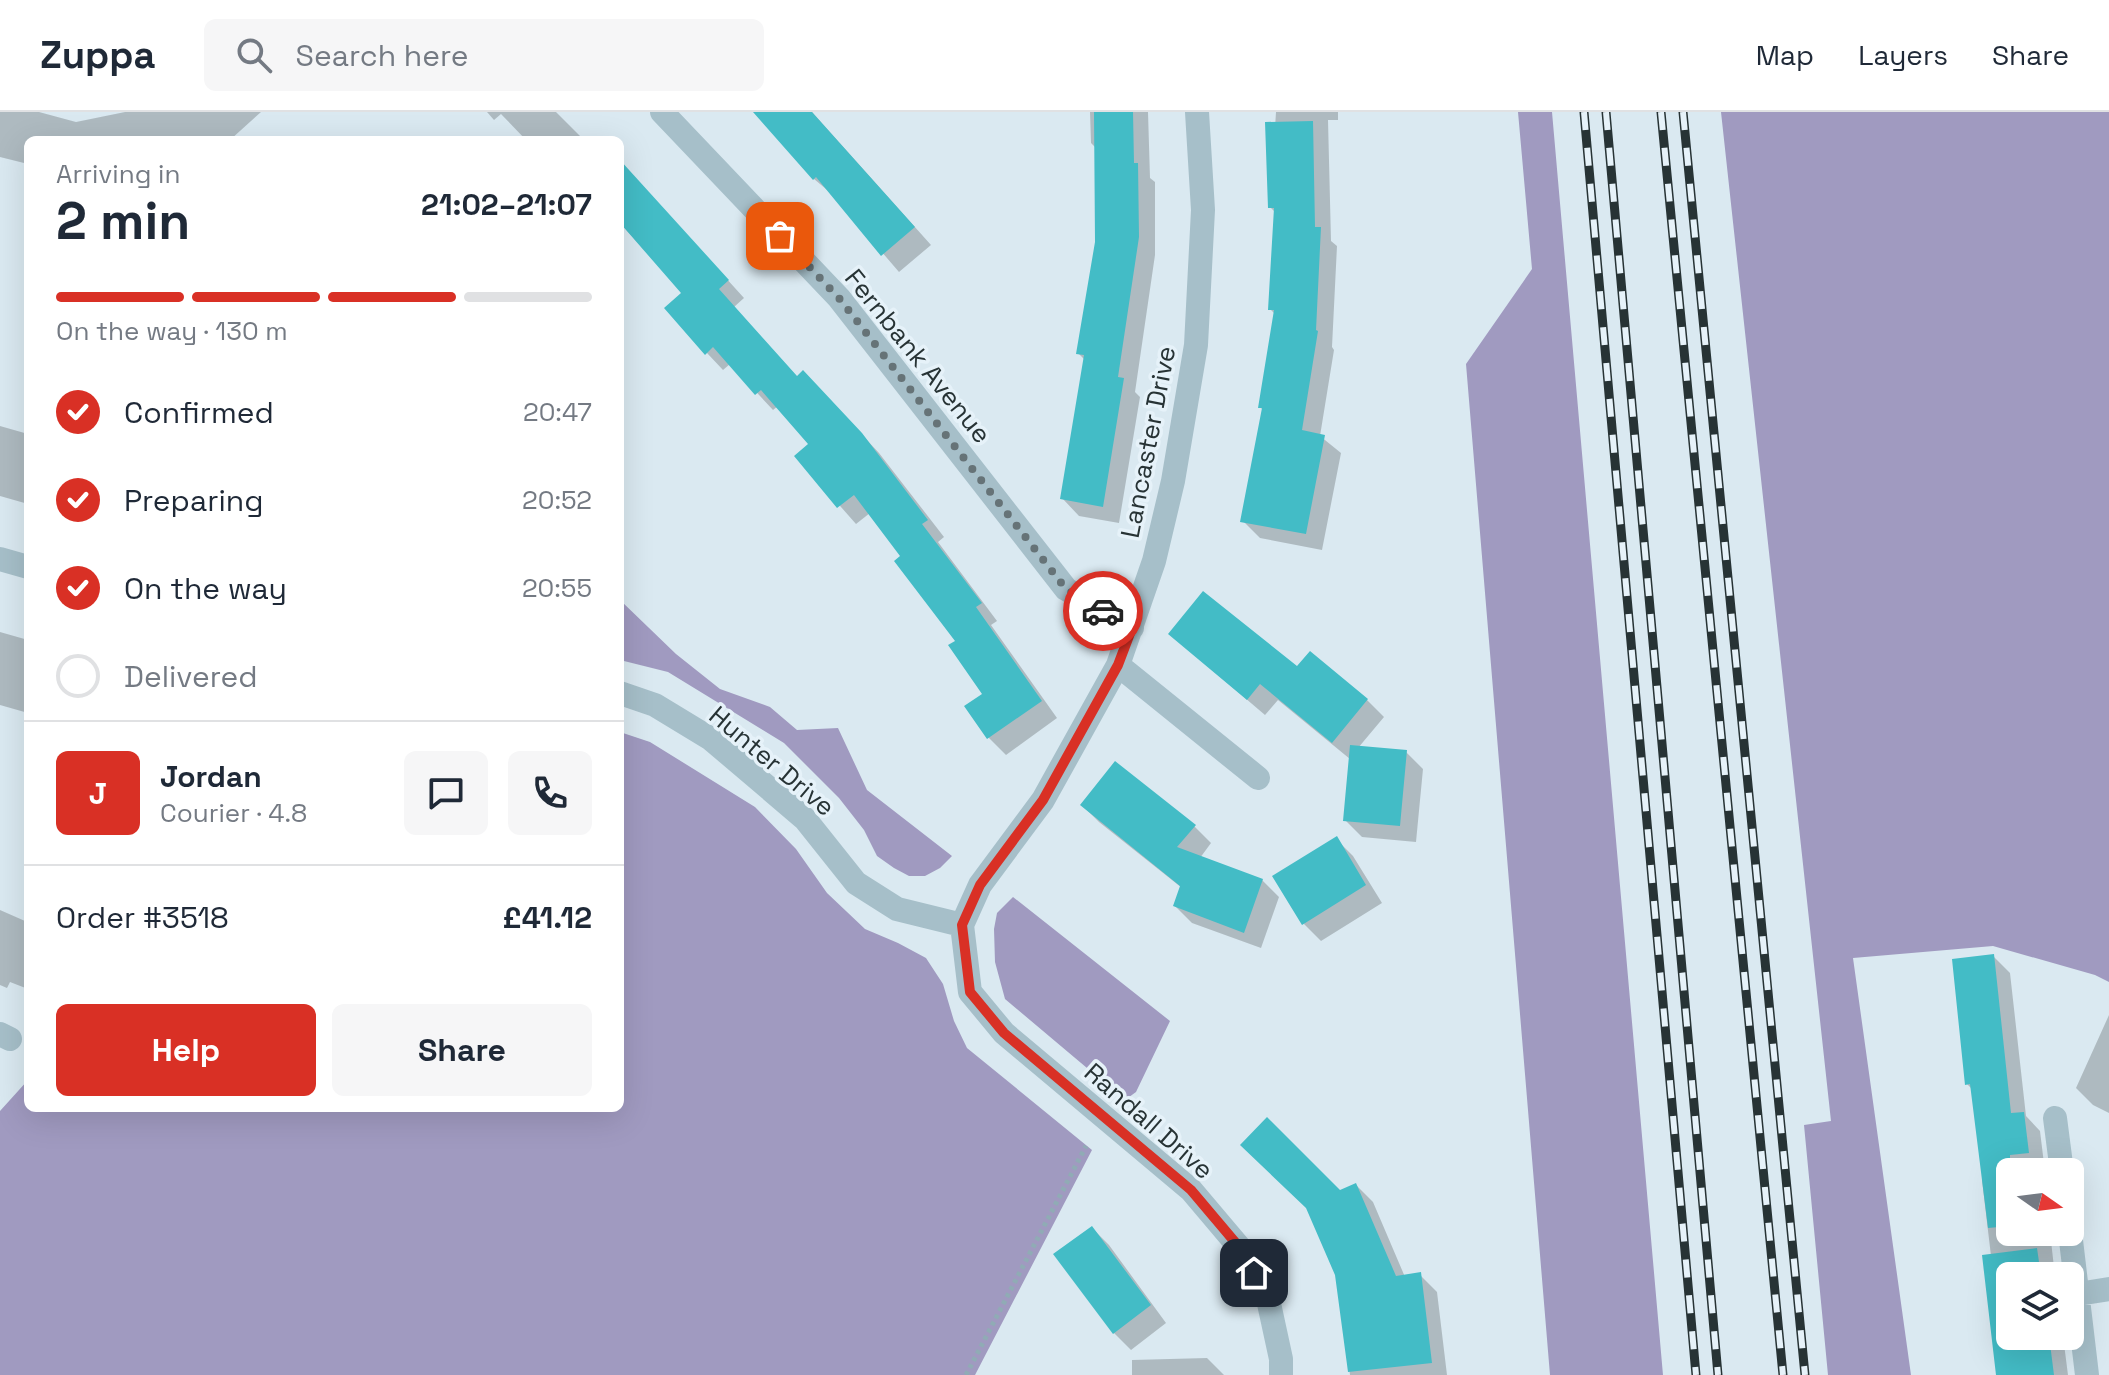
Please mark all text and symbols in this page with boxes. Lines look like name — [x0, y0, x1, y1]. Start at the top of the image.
search box — [204, 19, 764, 91]
text: Zuppa — [40, 31, 156, 79]
icon: search — [232, 33, 276, 77]
text: Search here — [296, 36, 468, 75]
text: Map — [1756, 37, 1814, 73]
text: Layers — [1858, 37, 1948, 73]
text: Share — [1992, 37, 2069, 73]
text: Arriving in — [56, 157, 180, 191]
text: 21:02–21:07 — [421, 185, 592, 224]
text: 2 min — [56, 188, 190, 254]
pin — [746, 202, 814, 270]
icon: bag — [758, 214, 802, 258]
street label: Fernbank Avenue — [837, 262, 999, 450]
text: On the way · 130 m — [56, 314, 288, 348]
street label: Lancaster Drive — [1113, 343, 1183, 541]
icon: check — [56, 390, 100, 434]
text: Confirmed — [124, 393, 274, 432]
text: 20:47 — [523, 395, 592, 429]
icon: check — [56, 478, 100, 522]
text: Preparing — [124, 481, 263, 520]
text: 20:52 — [522, 483, 592, 517]
icon: check — [56, 566, 100, 610]
text: On the way — [124, 569, 287, 608]
text: 20:55 — [522, 571, 592, 605]
courier — [1063, 571, 1143, 651]
icon: car — [1081, 589, 1125, 633]
text: Delivered — [124, 657, 258, 696]
street label: Hunter Drive — [702, 698, 842, 824]
button: chat — [404, 751, 488, 835]
button: phone — [508, 751, 592, 835]
text: Jordan — [160, 757, 262, 796]
text: J — [89, 774, 107, 813]
text: Courier · 4.8 — [160, 796, 307, 830]
text: Order #3518 — [56, 898, 229, 937]
text: £41.12 — [503, 898, 592, 937]
button: Help — [56, 1004, 316, 1096]
button: Share — [332, 1004, 592, 1096]
street label: Randall Drive — [1077, 1055, 1221, 1187]
north arrow — [1996, 1158, 2084, 1246]
map controls — [1996, 1158, 2084, 1350]
pin — [1220, 1239, 1288, 1307]
icon: home — [1232, 1251, 1276, 1295]
button: layers — [1996, 1262, 2084, 1350]

